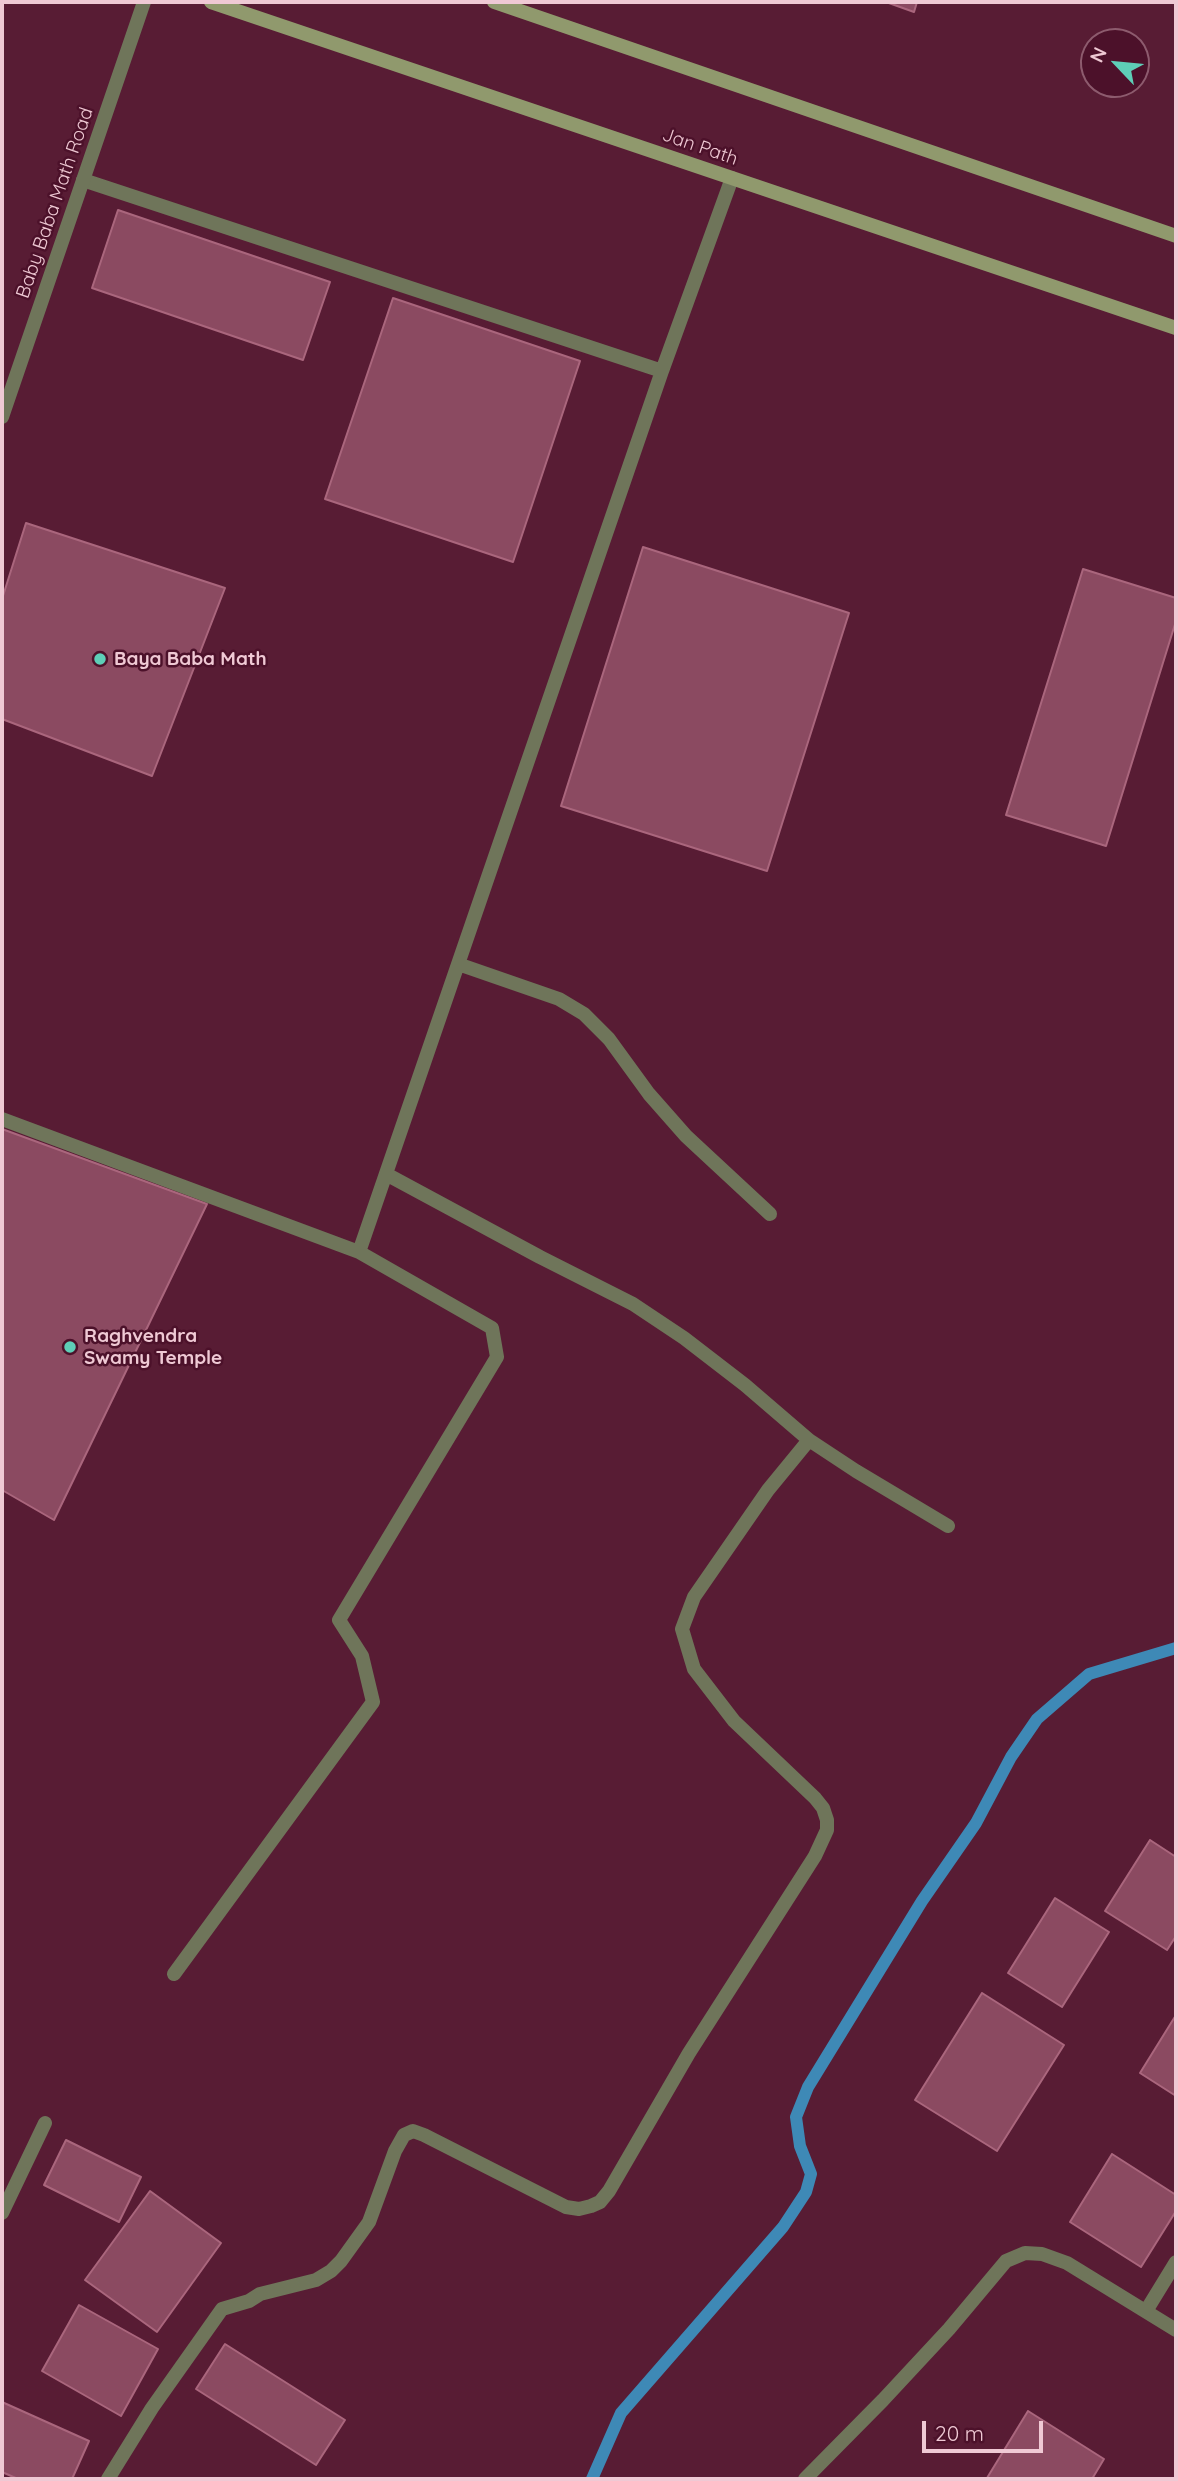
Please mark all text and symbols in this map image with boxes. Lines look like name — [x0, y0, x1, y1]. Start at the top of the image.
north arrow — [1080, 28, 1150, 98]
text: N — [1084, 43, 1112, 66]
street label: Baby Baba Math Road — [12, 105, 98, 301]
street label: Jan Path — [659, 123, 741, 171]
place label: Baya Baba Math — [114, 648, 267, 670]
marker: Baya Baba Math — [92, 651, 108, 667]
place label: Raghvendra Swamy Temple — [84, 1325, 222, 1369]
marker: Raghvendra Swamy Temple — [62, 1339, 78, 1355]
scale bar — [926, 2408, 1047, 2452]
text: 20 m — [935, 2420, 984, 2446]

